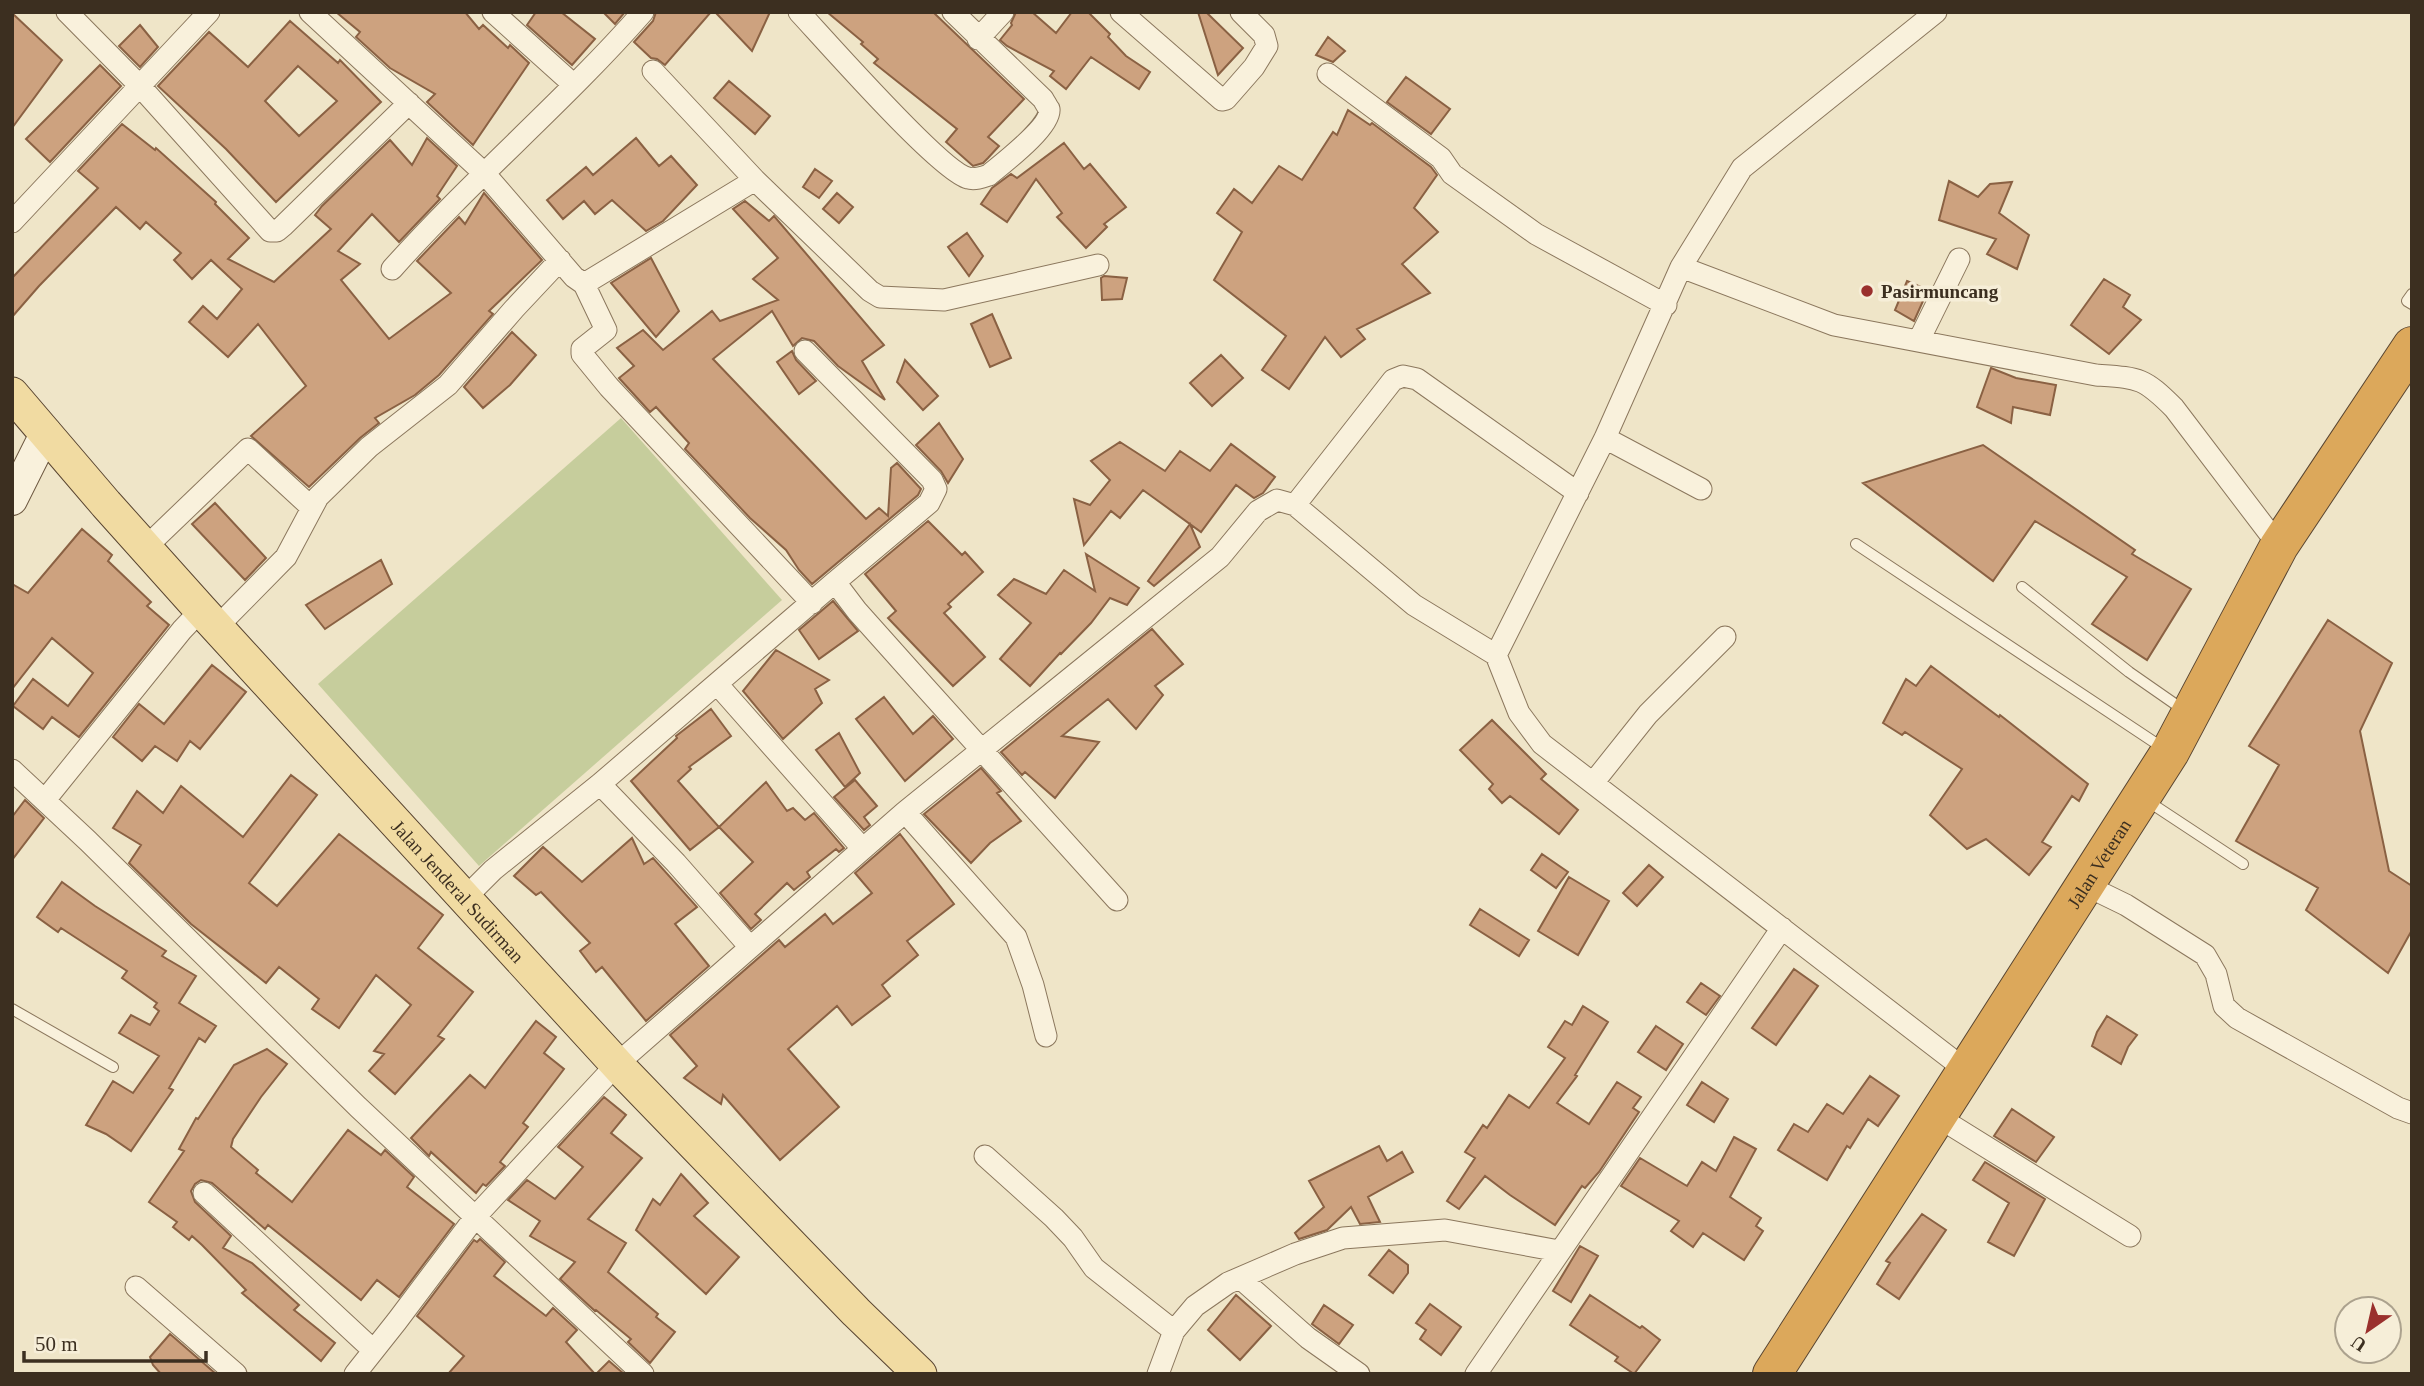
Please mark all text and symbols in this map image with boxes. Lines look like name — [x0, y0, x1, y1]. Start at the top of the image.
place label: Pasirmuncang — [1881, 281, 1999, 302]
marker: Pasirmuncang — [1859, 283, 1875, 299]
street label: Jalan Jenderal Sudirman — [388, 815, 529, 967]
street label: Jalan Veteran — [2062, 815, 2135, 912]
north arrow — [2333, 1295, 2403, 1365]
scale bar — [24, 1320, 206, 1364]
text: U — [2347, 1331, 2370, 1356]
text: 50 m — [35, 1332, 78, 1356]

